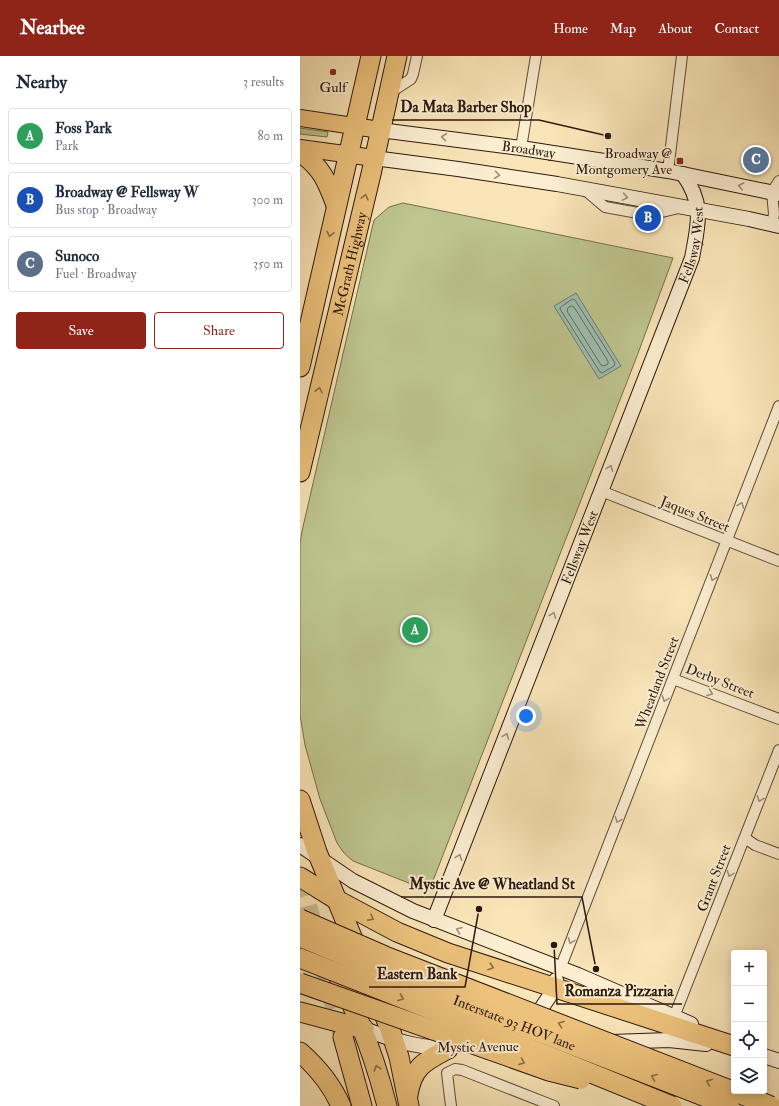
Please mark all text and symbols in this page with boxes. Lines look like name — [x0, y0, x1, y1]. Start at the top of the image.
text: Nearbee — [20, 16, 85, 40]
text: Home — [553, 20, 588, 37]
text: Map — [610, 20, 636, 37]
text: About — [658, 20, 692, 37]
text: Contact — [714, 20, 759, 37]
marker: Gulf — [328, 67, 338, 77]
text: Nearby — [16, 72, 67, 93]
text: 3 results — [243, 74, 284, 90]
place label: Gulf — [319, 79, 349, 96]
callout: Da Mata Barber Shop — [392, 93, 539, 120]
text: Da Mata Barber Shop — [400, 98, 532, 118]
text: Foss Park — [55, 119, 112, 138]
text: A — [26, 128, 34, 144]
text: 80 m — [257, 128, 283, 144]
one-way arrow — [441, 133, 447, 142]
street label: Broadway — [501, 137, 558, 163]
text: Park — [55, 138, 79, 154]
place label: Broadway @ Montgomery Ave — [575, 145, 672, 179]
pin: C — [743, 145, 769, 175]
marker: Broadway @ Montgomery Ave — [675, 156, 685, 166]
one-way arrow — [494, 170, 500, 179]
one-way arrow — [738, 182, 744, 190]
text: Broadway @ Fellsway W — [55, 183, 199, 202]
text: B — [26, 192, 34, 208]
text: 300 m — [252, 192, 283, 208]
one-way arrow — [622, 192, 628, 201]
one-way arrow — [361, 194, 369, 200]
text: Bus stop · Broadway — [55, 202, 157, 218]
pin: B — [635, 203, 661, 233]
street label: Fellsway West — [674, 206, 707, 286]
street label: McGrath Highway — [329, 209, 371, 317]
one-way arrow — [326, 231, 334, 238]
text: Sunoco — [55, 247, 99, 266]
text: C — [25, 256, 35, 272]
text: 350 m — [253, 256, 283, 272]
text: Fuel · Broadway — [55, 266, 136, 282]
button: Save — [16, 312, 146, 349]
button: Share — [154, 312, 284, 349]
one-way arrow — [315, 386, 323, 393]
one-way arrow — [606, 464, 614, 471]
street label: Jaques Street — [657, 492, 732, 536]
one-way arrow — [736, 502, 744, 509]
street label: Fellsway West — [557, 508, 601, 587]
one-way arrow — [709, 574, 717, 581]
one-way arrow — [549, 612, 557, 619]
pin: A — [402, 615, 428, 645]
street label: Wheatland Street — [631, 634, 683, 733]
street label: Derby Street — [683, 660, 757, 703]
one-way arrow — [706, 688, 713, 696]
one-way arrow — [662, 695, 670, 702]
your location — [516, 706, 536, 726]
one-way arrow — [501, 733, 509, 740]
one-way arrow — [756, 795, 764, 802]
one-way arrow — [615, 817, 623, 824]
street label: Grant Street — [693, 841, 735, 914]
one-way arrow — [454, 854, 462, 861]
callout: Mystic Ave @ Wheatland St — [401, 870, 582, 897]
one-way arrow — [727, 870, 735, 877]
text: Mystic Ave @ Wheatland St — [408, 875, 575, 895]
one-way arrow — [367, 914, 374, 921]
one-way arrow — [455, 926, 462, 934]
one-way arrow — [568, 937, 576, 945]
map controls — [731, 950, 767, 1094]
button: + — [731, 950, 767, 986]
callout: Eastern Bank — [369, 960, 465, 987]
one-way arrow — [488, 963, 495, 971]
text: Eastern Bank — [377, 965, 458, 984]
callout: Romanza Pizzaria — [557, 977, 682, 1004]
text: Romanza Pizzaria — [564, 982, 674, 1001]
button: − — [731, 986, 767, 1022]
street label: Interstate 93 HOV lane — [451, 991, 578, 1054]
one-way arrow — [398, 994, 405, 1002]
one-way arrow — [558, 1021, 565, 1029]
button: locate — [731, 1022, 767, 1058]
street label: Mystic Avenue — [437, 1038, 519, 1057]
one-way arrow — [518, 1057, 525, 1065]
button: layers — [731, 1058, 767, 1094]
one-way arrow — [373, 1065, 382, 1072]
one-way arrow — [651, 1073, 658, 1081]
one-way arrow — [705, 1078, 712, 1086]

